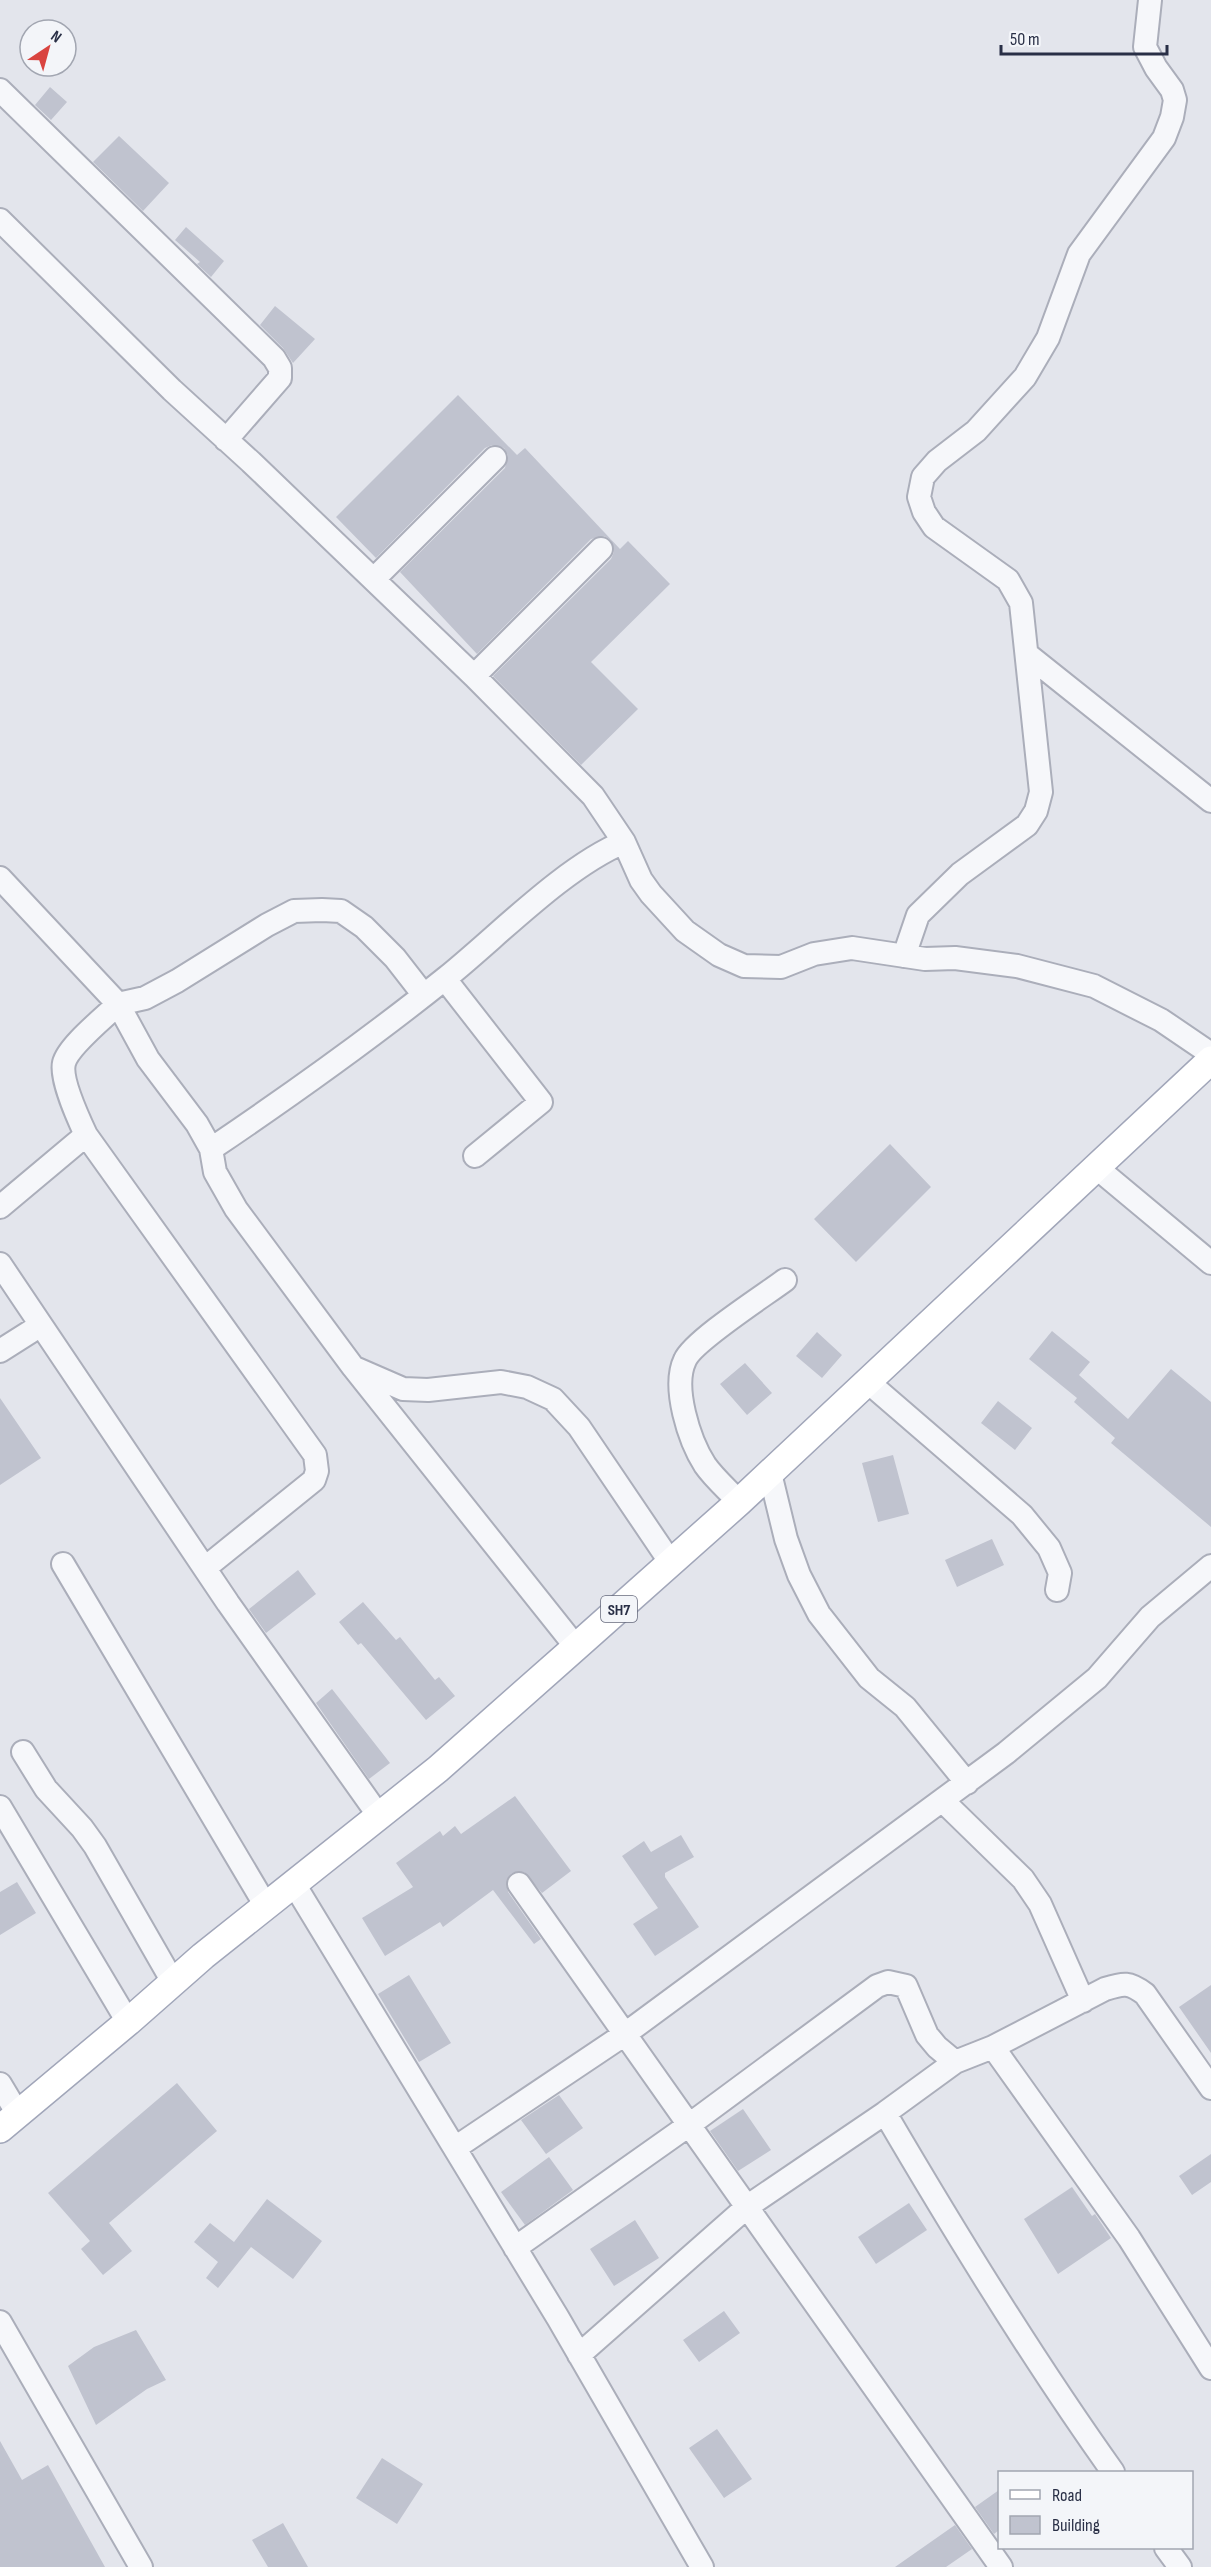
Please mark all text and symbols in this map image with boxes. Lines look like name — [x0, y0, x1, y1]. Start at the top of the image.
north arrow — [18, 18, 78, 78]
scale bar — [1001, 18, 1168, 56]
text: N — [47, 27, 65, 47]
text: 50 m — [1010, 29, 1040, 50]
road number: SH7 — [601, 1596, 637, 1622]
legend — [998, 2471, 1193, 2549]
text: Road — [1052, 2485, 1082, 2506]
text: Building — [1052, 2515, 1100, 2536]

